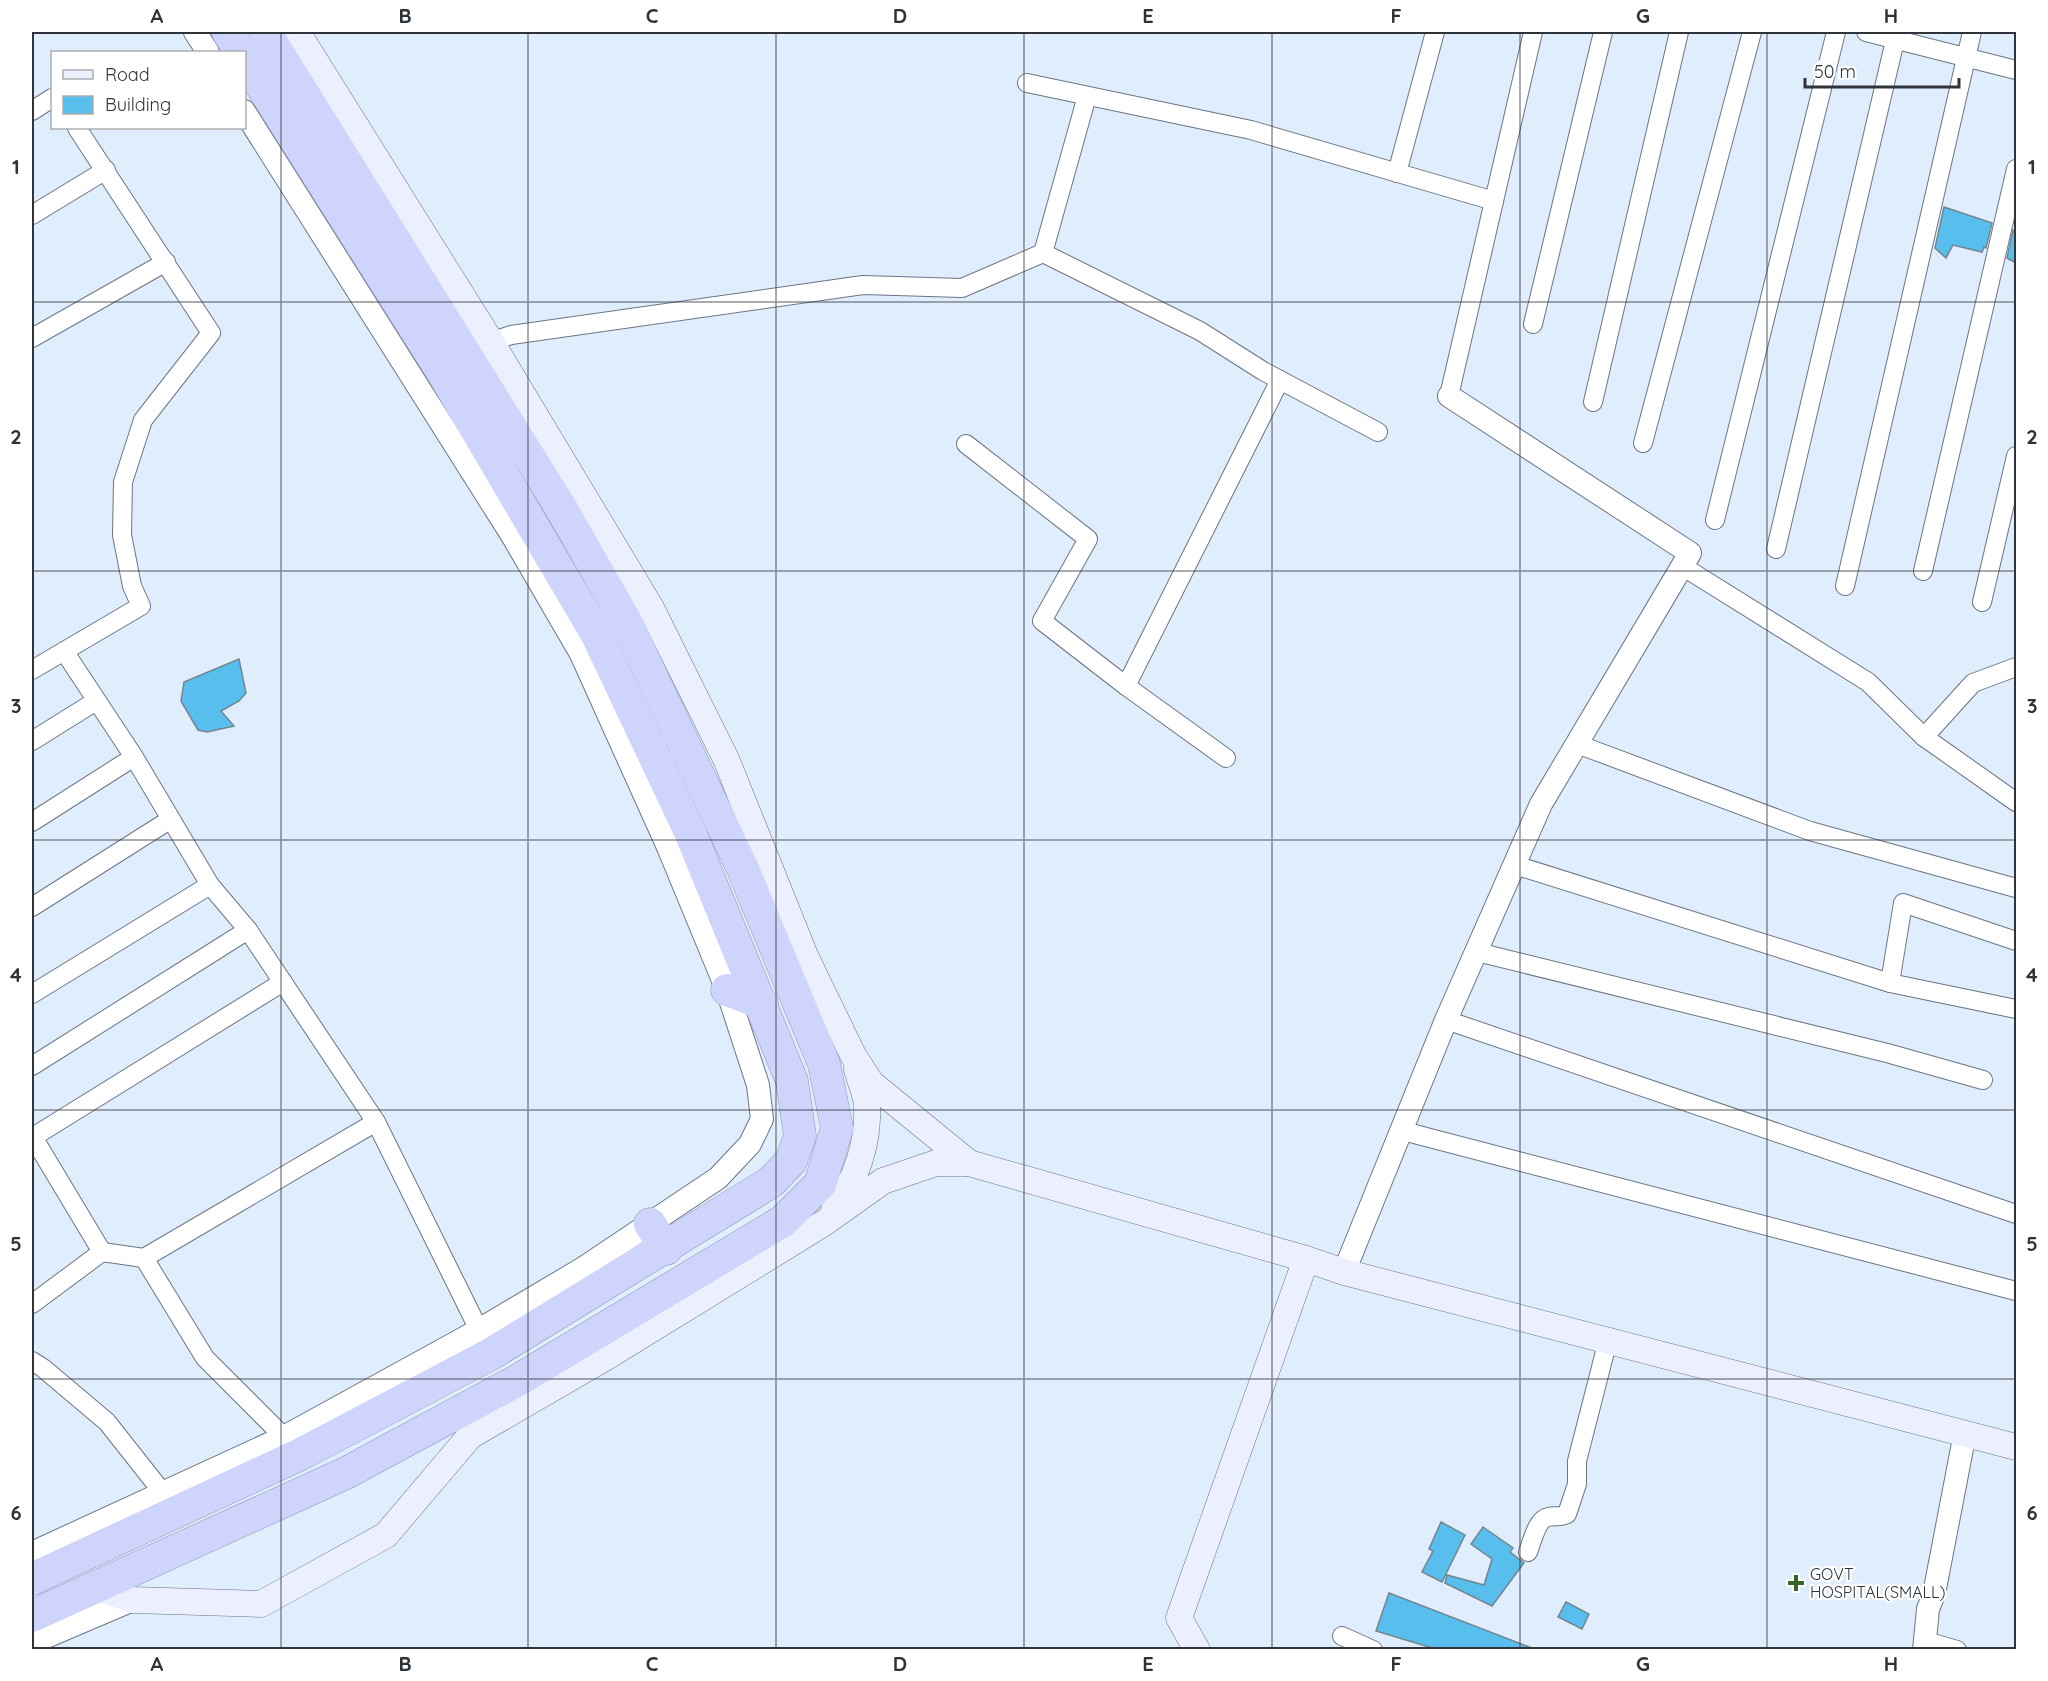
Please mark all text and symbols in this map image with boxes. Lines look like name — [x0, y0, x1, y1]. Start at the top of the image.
text: A — [151, 3, 164, 28]
text: B — [398, 3, 412, 28]
text: C — [646, 3, 659, 28]
text: D — [893, 3, 907, 28]
text: E — [1142, 3, 1154, 28]
text: F — [1390, 3, 1402, 28]
text: G — [1636, 3, 1650, 28]
text: H — [1884, 3, 1898, 28]
legend — [51, 51, 246, 129]
scale bar — [1805, 51, 1960, 89]
text: 50 m — [1814, 60, 1856, 83]
text: Road — [105, 63, 150, 86]
text: Building — [105, 93, 171, 116]
text: 1 — [12, 154, 20, 179]
text: 1 — [2028, 154, 2036, 179]
text: 2 — [10, 424, 22, 449]
text: 2 — [2026, 424, 2038, 449]
text: 3 — [11, 693, 21, 718]
text: 3 — [2027, 693, 2037, 718]
text: 4 — [10, 962, 22, 987]
text: 4 — [2026, 962, 2038, 987]
text: 5 — [10, 1231, 22, 1256]
text: 5 — [2026, 1231, 2038, 1256]
text: 6 — [10, 1500, 22, 1525]
text: 6 — [2026, 1500, 2038, 1525]
place label: GOVT HOSPITAL(SMALL) — [1810, 1564, 1946, 1602]
marker: GOVT HOSPITAL(SMALL) — [1787, 1574, 1805, 1592]
text: A — [151, 1651, 164, 1676]
text: B — [398, 1651, 412, 1676]
text: C — [646, 1651, 659, 1676]
text: D — [893, 1651, 907, 1676]
text: E — [1142, 1651, 1154, 1676]
text: F — [1390, 1651, 1402, 1676]
text: G — [1636, 1651, 1650, 1676]
text: H — [1884, 1651, 1898, 1676]

